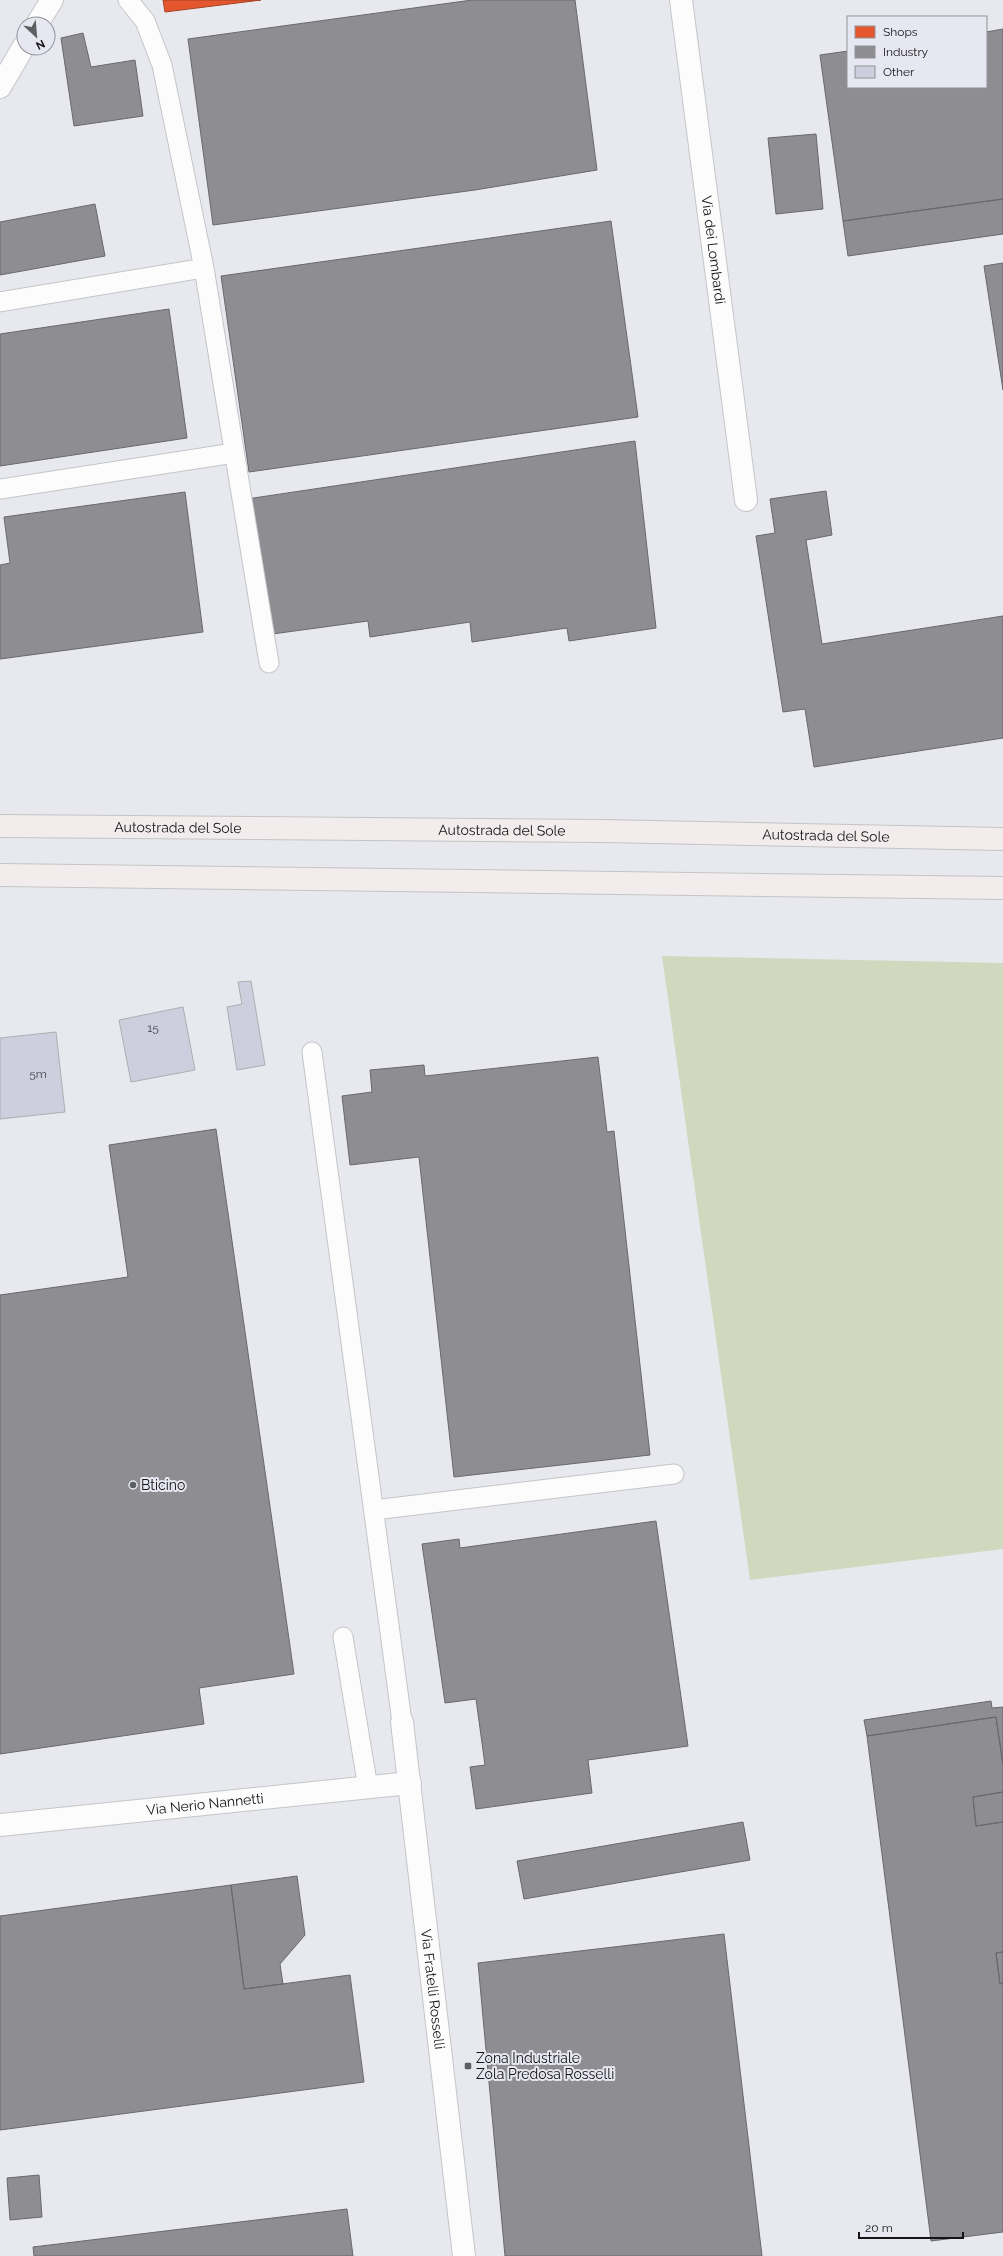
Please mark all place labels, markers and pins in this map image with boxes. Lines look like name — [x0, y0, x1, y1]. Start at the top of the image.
place label: Bticino — [141, 1477, 185, 1493]
marker: Bticino — [128, 1480, 138, 1490]
place label: Zona Industriale Zola Predosa Rosselli — [476, 2050, 614, 2082]
marker: Zona Industriale Zola Predosa Rosselli — [463, 2061, 473, 2071]

